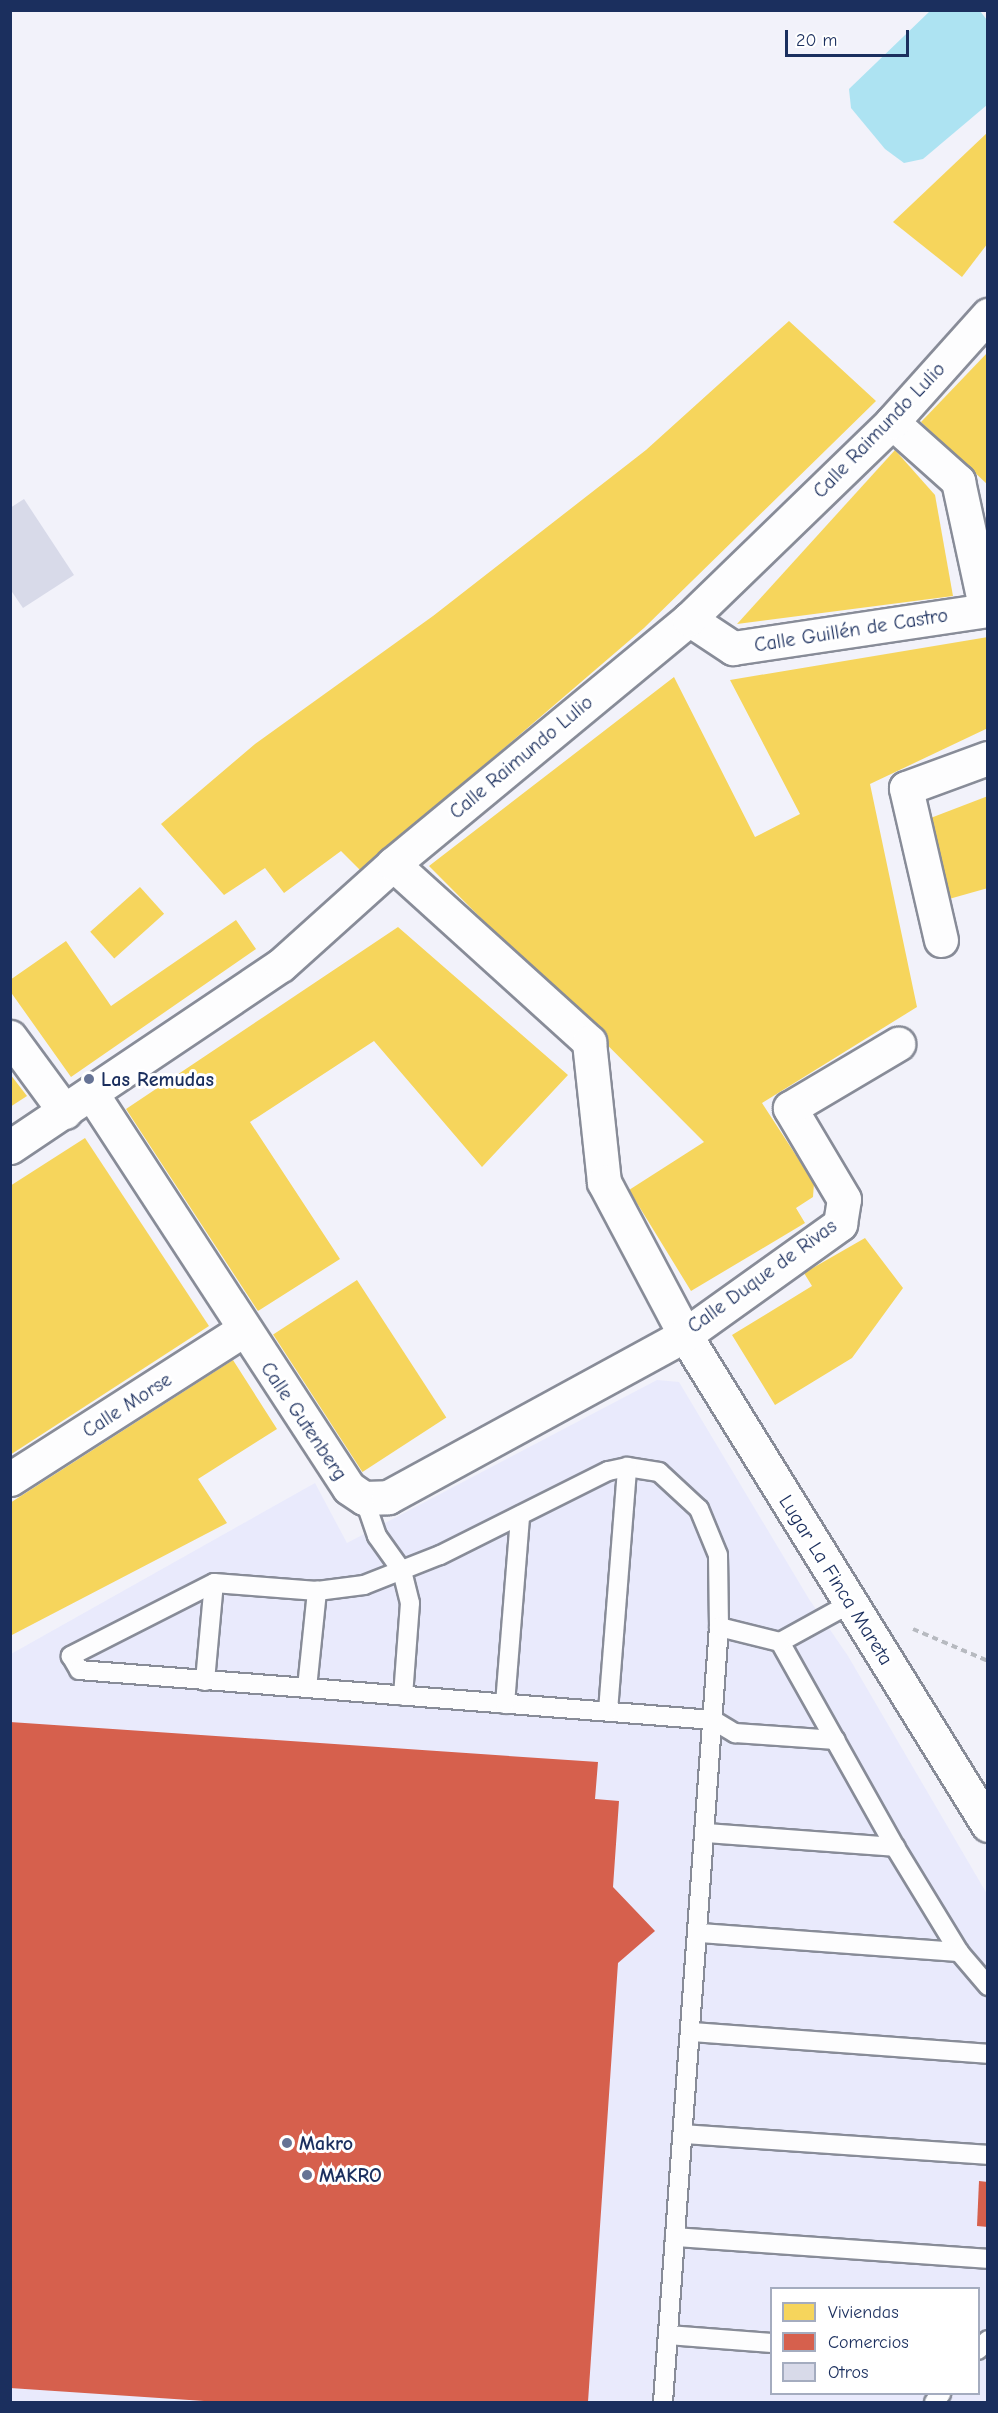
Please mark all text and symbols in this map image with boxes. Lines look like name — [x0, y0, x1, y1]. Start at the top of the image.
scale bar — [788, 18, 912, 56]
text: 20 m — [796, 30, 837, 51]
street label: Calle Raimundo Lulio — [808, 357, 950, 503]
street label: Calle Guillén de Castro — [752, 603, 950, 657]
street label: Calle Raimundo Lulio — [444, 690, 598, 824]
place label: Las Remudas — [101, 1067, 214, 1091]
marker: Las Remudas — [82, 1072, 96, 1086]
street label: Calle Duque de Rivas — [683, 1214, 841, 1338]
street label: Calle Gutenberg — [256, 1357, 352, 1485]
street label: Calle Morse — [78, 1367, 176, 1443]
street label: Lugar La Finca Mareta — [774, 1490, 898, 1670]
place label: Makro — [299, 2131, 353, 2155]
marker: Makro — [280, 2136, 294, 2150]
place label: MAKRO — [319, 2163, 382, 2187]
marker: MAKRO — [300, 2168, 314, 2182]
legend — [770, 2287, 980, 2395]
text: Viviendas — [828, 2302, 899, 2323]
text: Comercios — [828, 2332, 909, 2353]
text: Otros — [828, 2362, 868, 2383]

